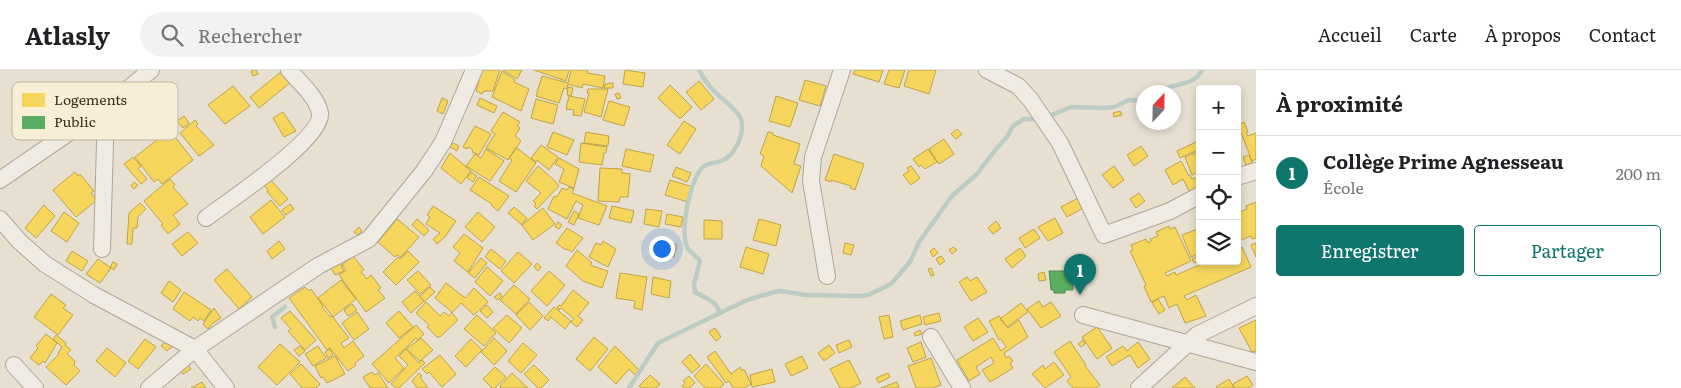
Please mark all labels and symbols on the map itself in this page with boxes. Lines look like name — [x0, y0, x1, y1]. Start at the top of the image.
legend — [12, 82, 178, 140]
north arrow — [1136, 85, 1181, 130]
text: Logements — [54, 89, 127, 109]
text: Public — [54, 111, 96, 131]
your location — [649, 236, 675, 262]
pin: 1 — [1064, 254, 1096, 295]

